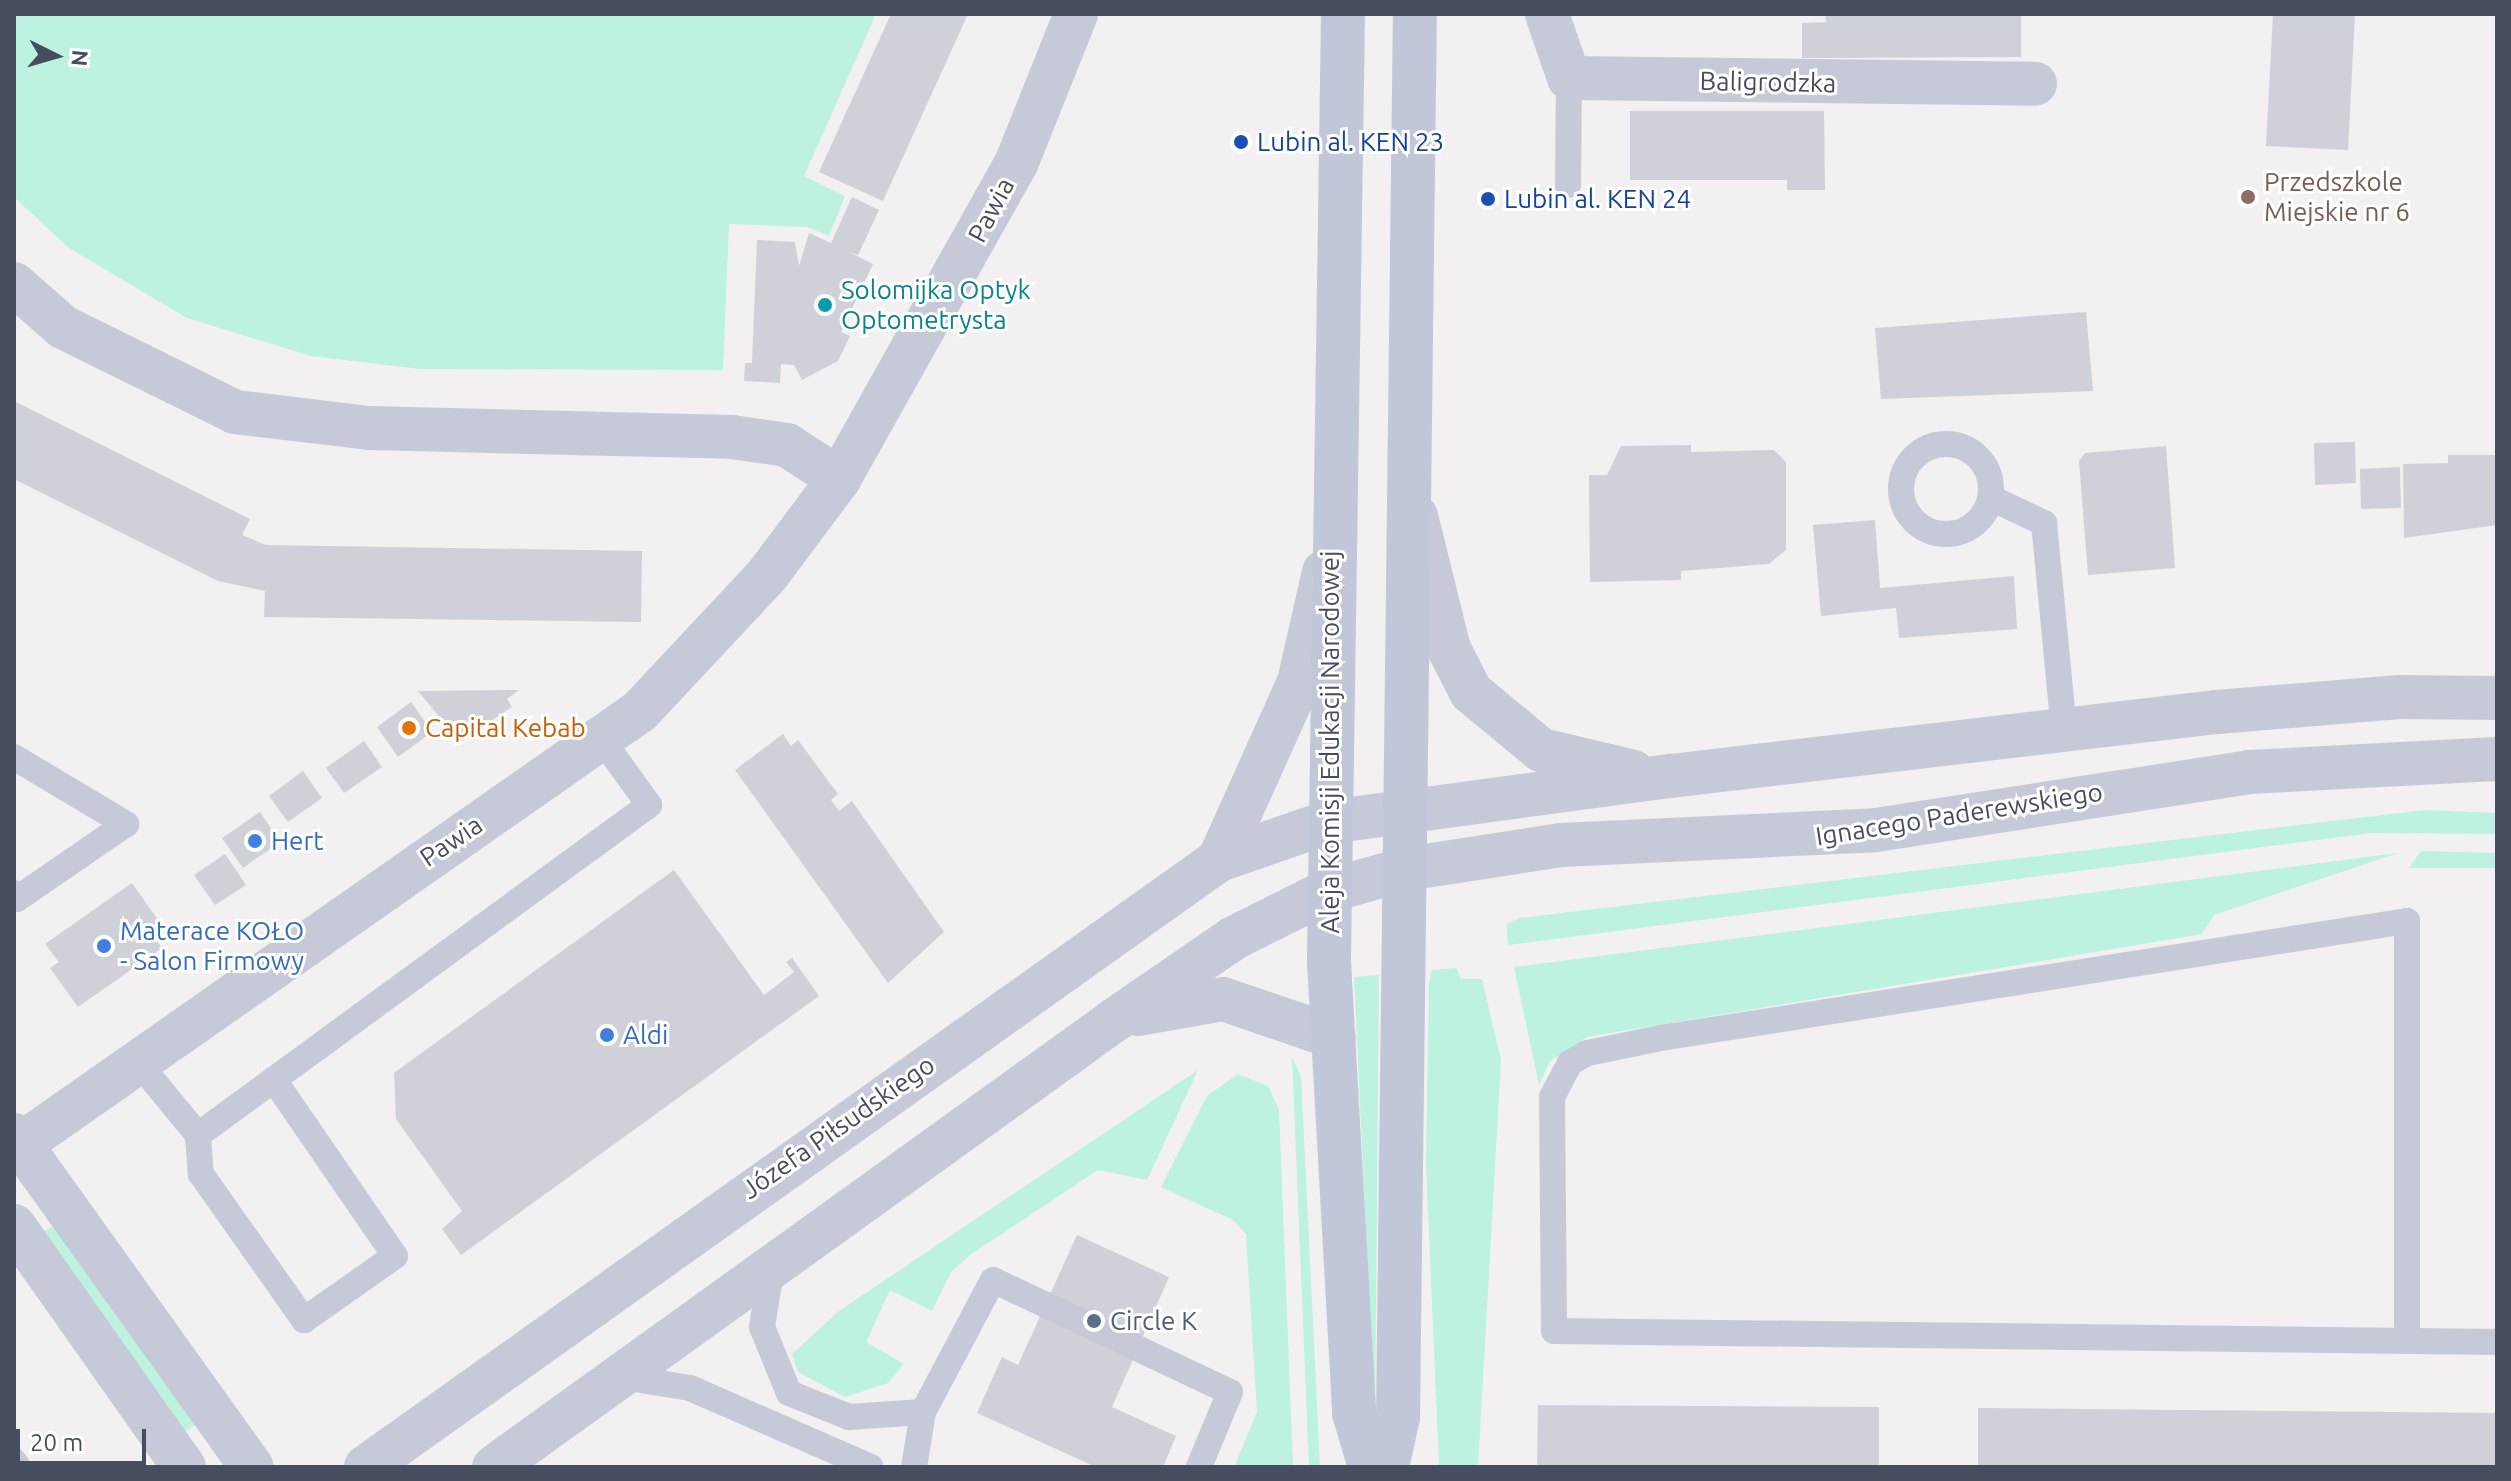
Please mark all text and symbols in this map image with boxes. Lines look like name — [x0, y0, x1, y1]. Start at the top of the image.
north arrow — [16, 16, 96, 96]
text: N — [67, 49, 94, 67]
street label: Baligrodzka — [1699, 65, 1837, 99]
place label: Lubin al. KEN 23 — [1257, 126, 1444, 158]
marker: Lubin al. KEN 23 — [1232, 133, 1250, 151]
place label: Przedszkole Miejskie nr 6 — [2264, 166, 2410, 228]
street label: Pawia — [961, 172, 1021, 248]
place label: Lubin al. KEN 24 — [1504, 183, 1691, 215]
marker: Przedszkole Miejskie nr 6 — [2239, 188, 2257, 206]
marker: Lubin al. KEN 24 — [1479, 190, 1497, 208]
place label: Solomijka Optyk Optometrysta — [841, 274, 1031, 336]
marker: Solomijka Optyk Optometrysta — [816, 296, 834, 314]
street label: Aleja Komisji Edukacji Narodowej — [1314, 551, 1346, 933]
place label: Capital Kebab — [425, 712, 586, 744]
marker: Capital Kebab — [400, 719, 418, 737]
street label: Ignacego Paderewskiego — [1813, 776, 2105, 852]
street label: Pawia — [414, 809, 488, 873]
place label: Hert — [271, 825, 324, 857]
marker: Hert — [246, 832, 264, 850]
place label: Materace KOŁO - Salon Firmowy — [120, 915, 304, 976]
marker: Materace KOŁO - Salon Firmowy — [95, 937, 113, 955]
place label: Aldi — [623, 1019, 668, 1051]
marker: Aldi — [598, 1026, 616, 1044]
street label: Józefa Piłsudskiego — [735, 1049, 941, 1205]
place label: Circle K — [1110, 1305, 1197, 1337]
marker: Circle K — [1085, 1312, 1103, 1330]
scale bar — [20, 1413, 150, 1463]
text: 20 m — [30, 1429, 83, 1456]

